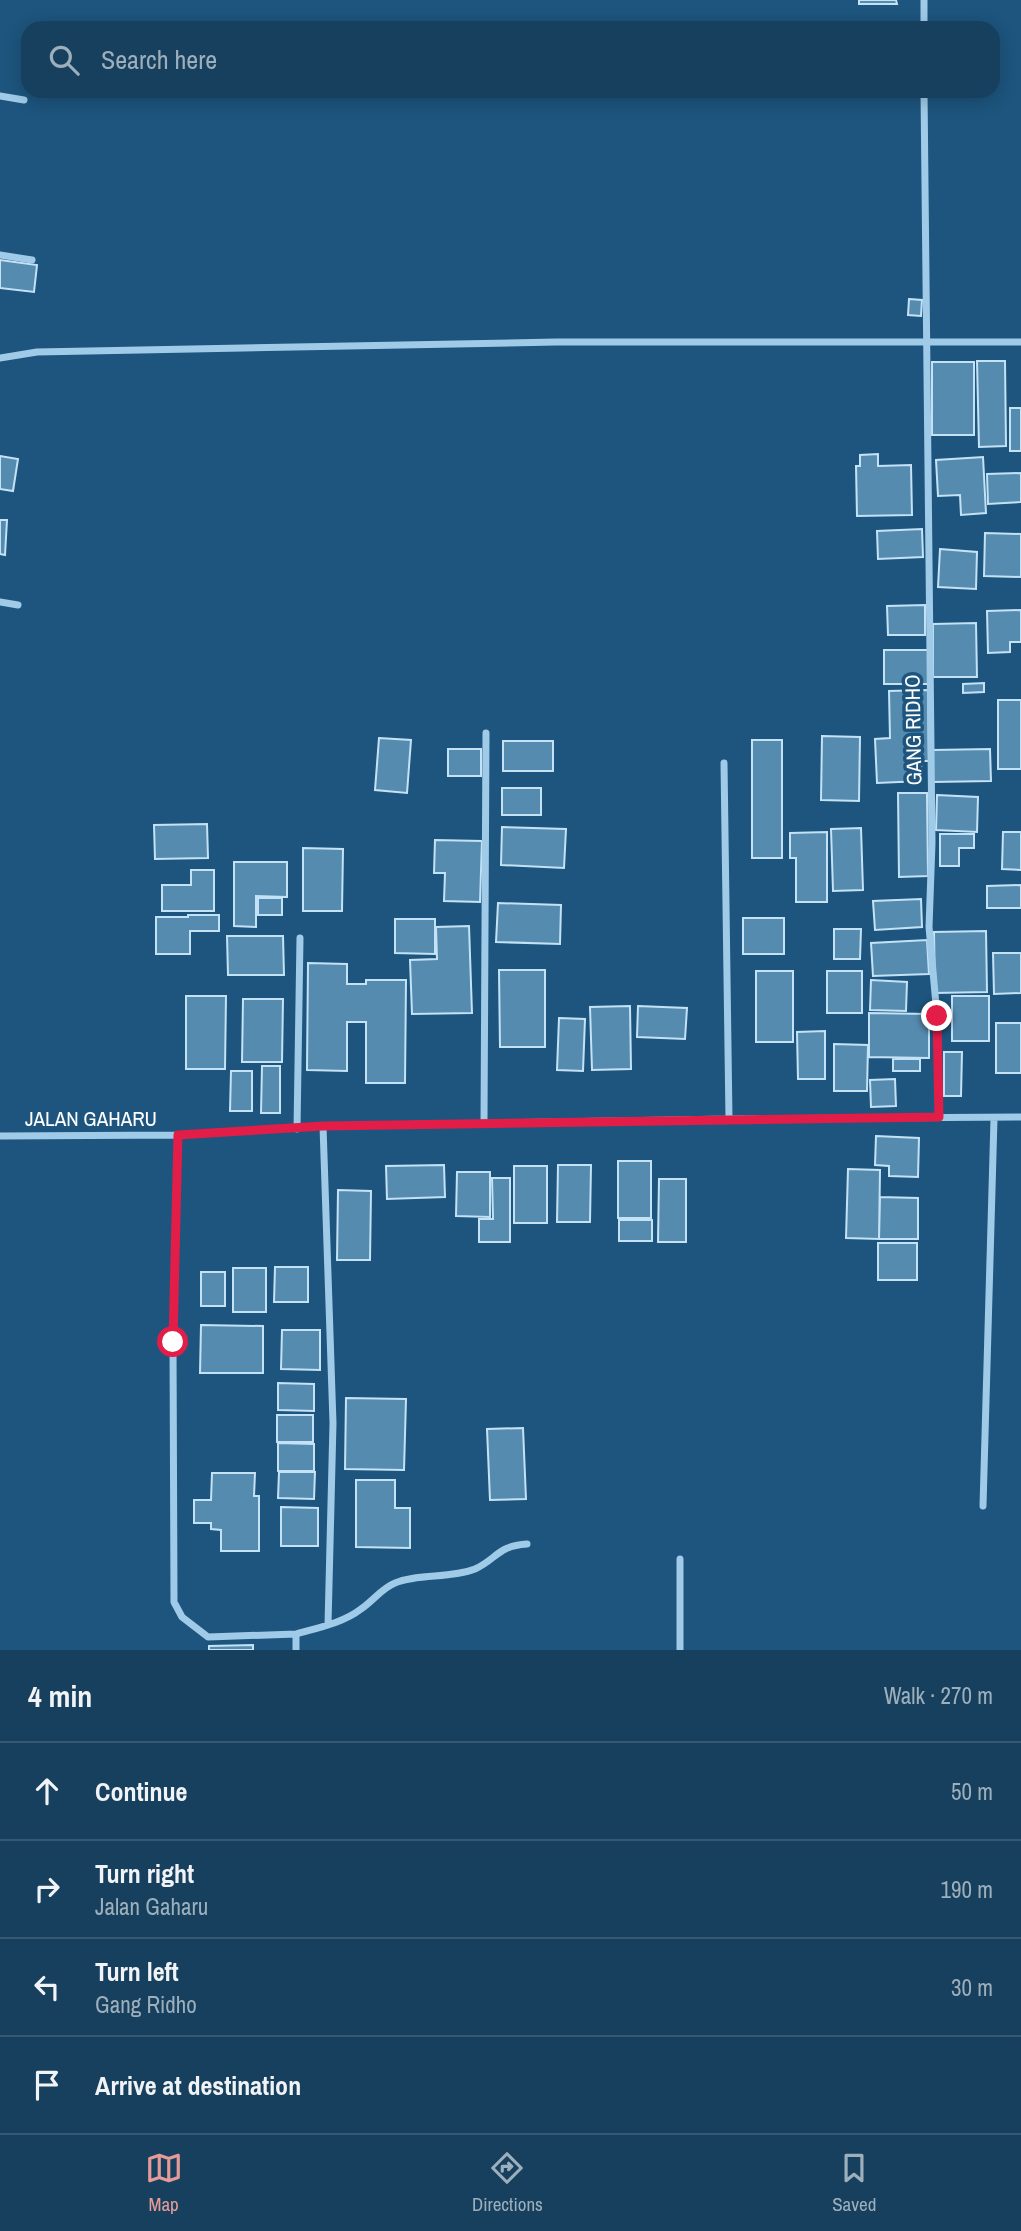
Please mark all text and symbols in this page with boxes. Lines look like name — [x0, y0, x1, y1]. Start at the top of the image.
search box — [21, 21, 1000, 98]
icon: search — [45, 41, 83, 79]
text: Search here — [101, 42, 217, 77]
street label: GANG RIDHO — [898, 674, 928, 786]
route end — [921, 1000, 952, 1031]
street label: JALAN GAHARU — [25, 1104, 157, 1133]
route start — [157, 1326, 188, 1357]
text: 4 min — [28, 1676, 92, 1716]
text: Walk · 270 m — [884, 1680, 993, 1711]
icon: ahead — [28, 1772, 66, 1810]
text: Continue — [95, 1774, 187, 1809]
text: 50 m — [951, 1776, 993, 1807]
text: Turn right — [95, 1856, 194, 1891]
icon: right — [28, 1870, 66, 1908]
text: 190 m — [941, 1874, 993, 1905]
text: Jalan Gaharu — [95, 1891, 208, 1922]
text: Turn left — [95, 1954, 179, 1989]
icon: left — [28, 1968, 66, 2006]
text: 30 m — [951, 1972, 993, 2003]
text: Gang Ridho — [95, 1989, 197, 2020]
icon: arrive — [28, 2066, 66, 2104]
text: Arrive at destination — [95, 2068, 301, 2103]
tab: Map — [145, 2149, 183, 2217]
tab: Directions — [472, 2149, 543, 2217]
tab: Saved — [832, 2149, 876, 2217]

